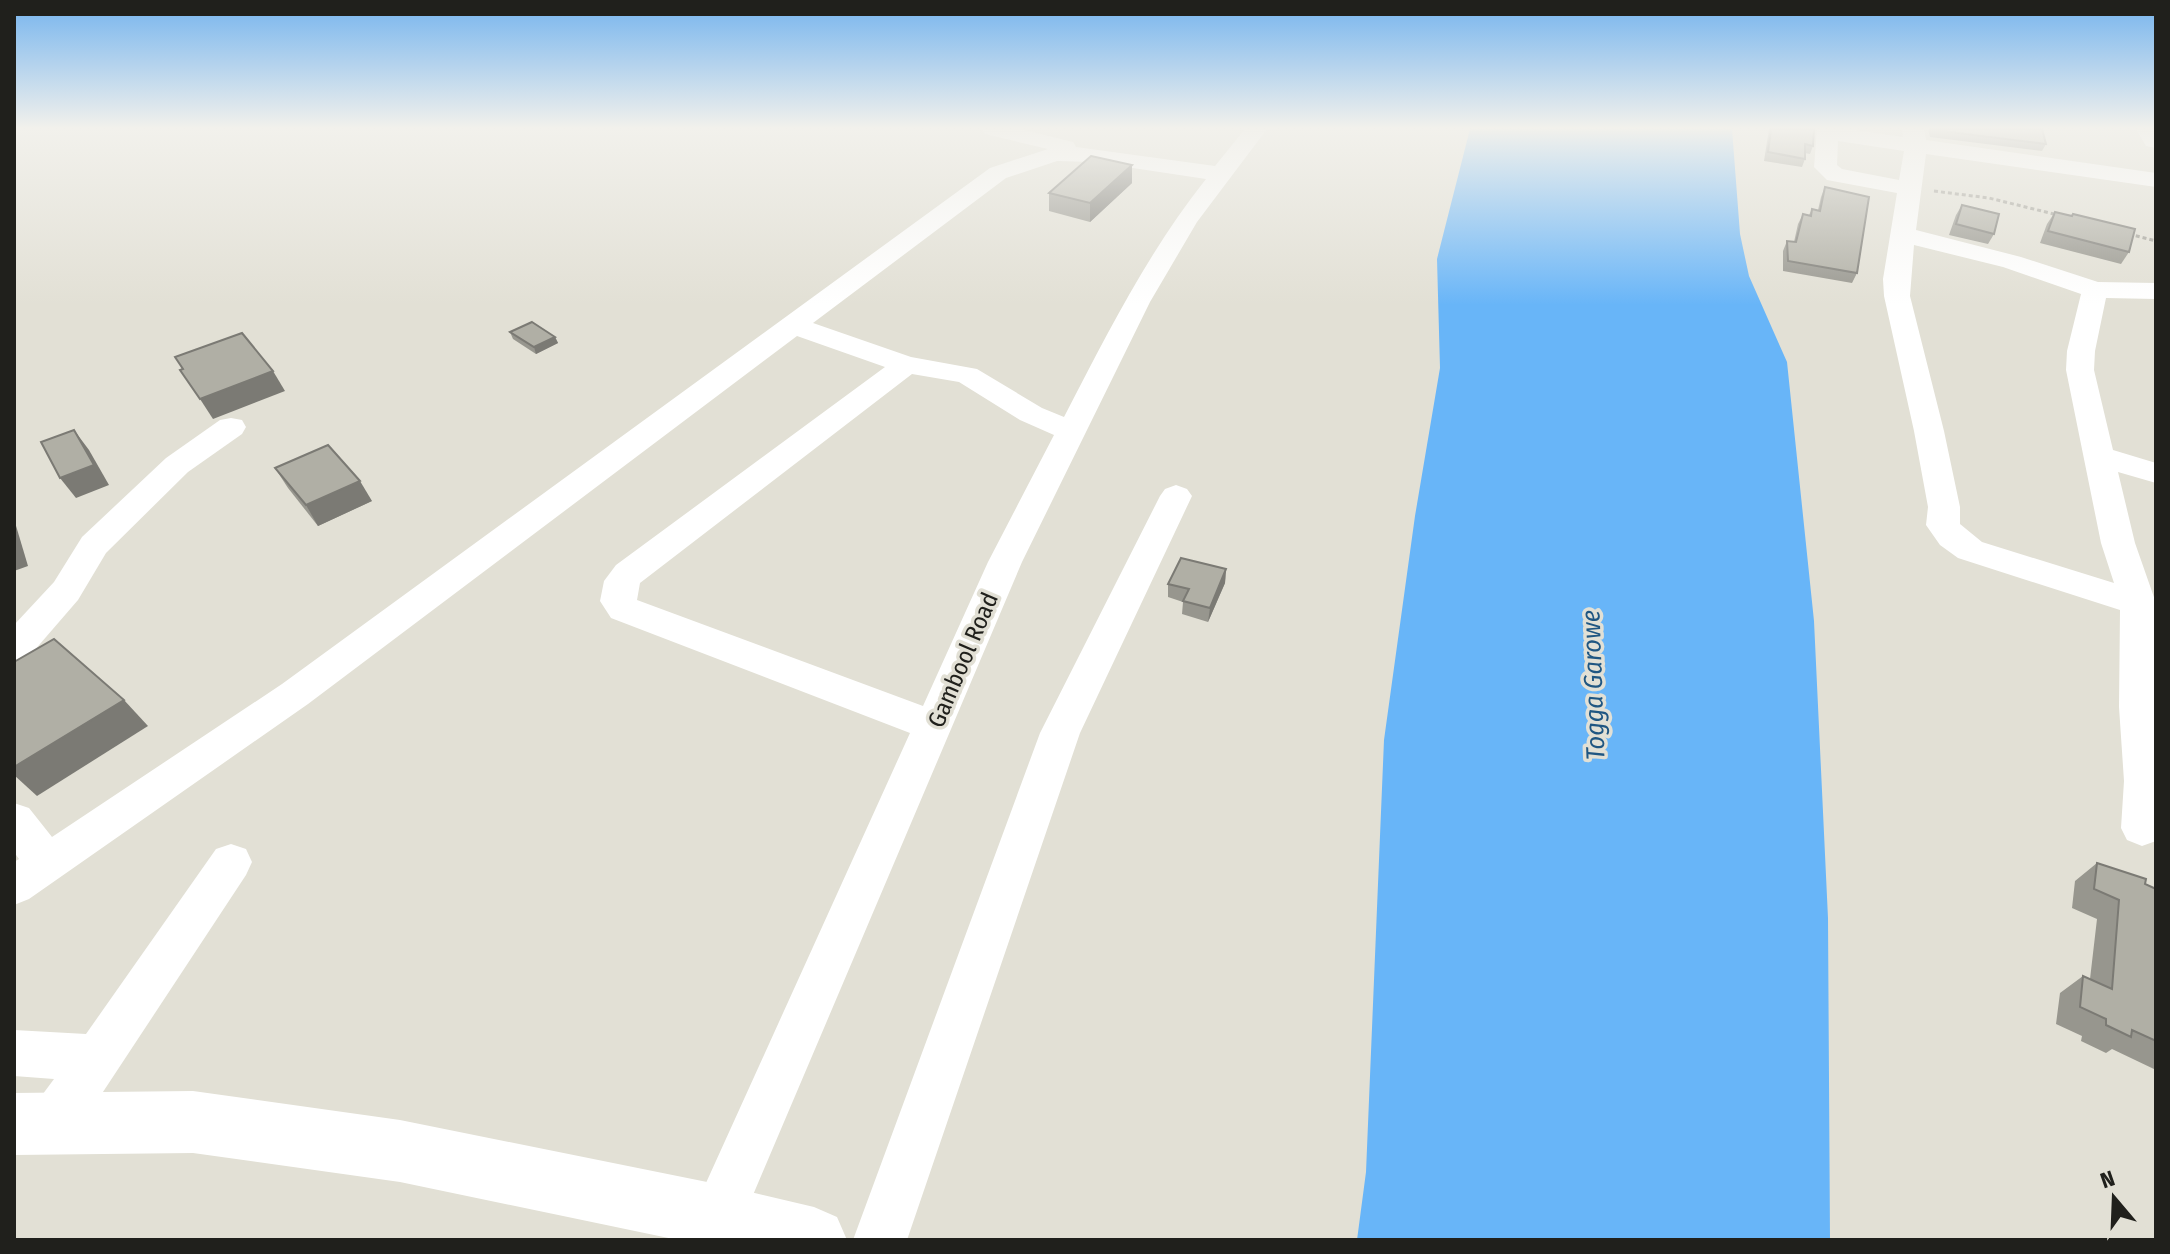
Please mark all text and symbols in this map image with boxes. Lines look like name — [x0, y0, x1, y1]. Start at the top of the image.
street label: Gambool Road — [922, 588, 1004, 732]
water label: Togga Garowe — [1575, 609, 1612, 761]
north arrow — [2074, 1158, 2154, 1238]
text: N — [2097, 1165, 2118, 1194]

